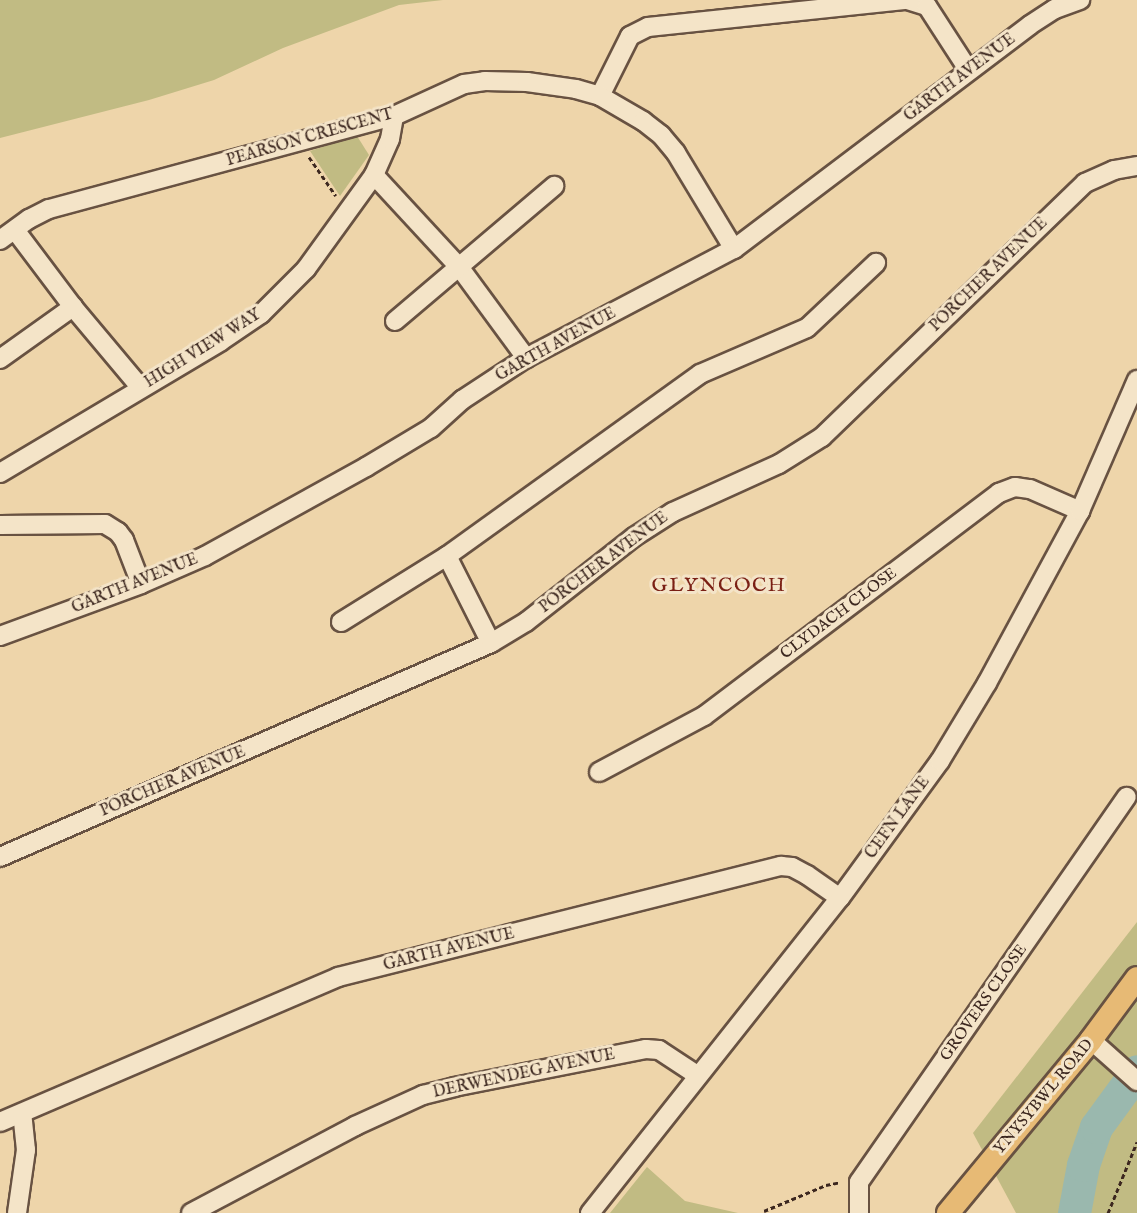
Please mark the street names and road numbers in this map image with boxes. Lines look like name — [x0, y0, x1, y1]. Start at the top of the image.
street label: GARTH AVENUE — [901, 30, 1019, 126]
street label: PEARSON CRESCENT — [224, 105, 396, 171]
street label: PORCHER AVENUE — [926, 214, 1052, 336]
street label: GARTH AVENUE — [493, 304, 619, 386]
street label: HIGH VIEW WAY — [141, 306, 265, 392]
street label: PORCHER AVENUE — [536, 508, 672, 618]
street label: GARTH AVENUE — [69, 550, 201, 618]
street label: CLYDACH CLOSE — [777, 564, 901, 664]
street label: PORCHER AVENUE — [97, 743, 249, 821]
street label: CEFN LANE — [862, 773, 934, 863]
street label: GARTH AVENUE — [382, 924, 516, 976]
street label: GROVERS CLOSE — [936, 941, 1032, 1065]
street label: YNYSYBWL ROAD — [990, 1036, 1098, 1158]
street label: DERWENDEG AVENUE — [431, 1045, 617, 1103]

